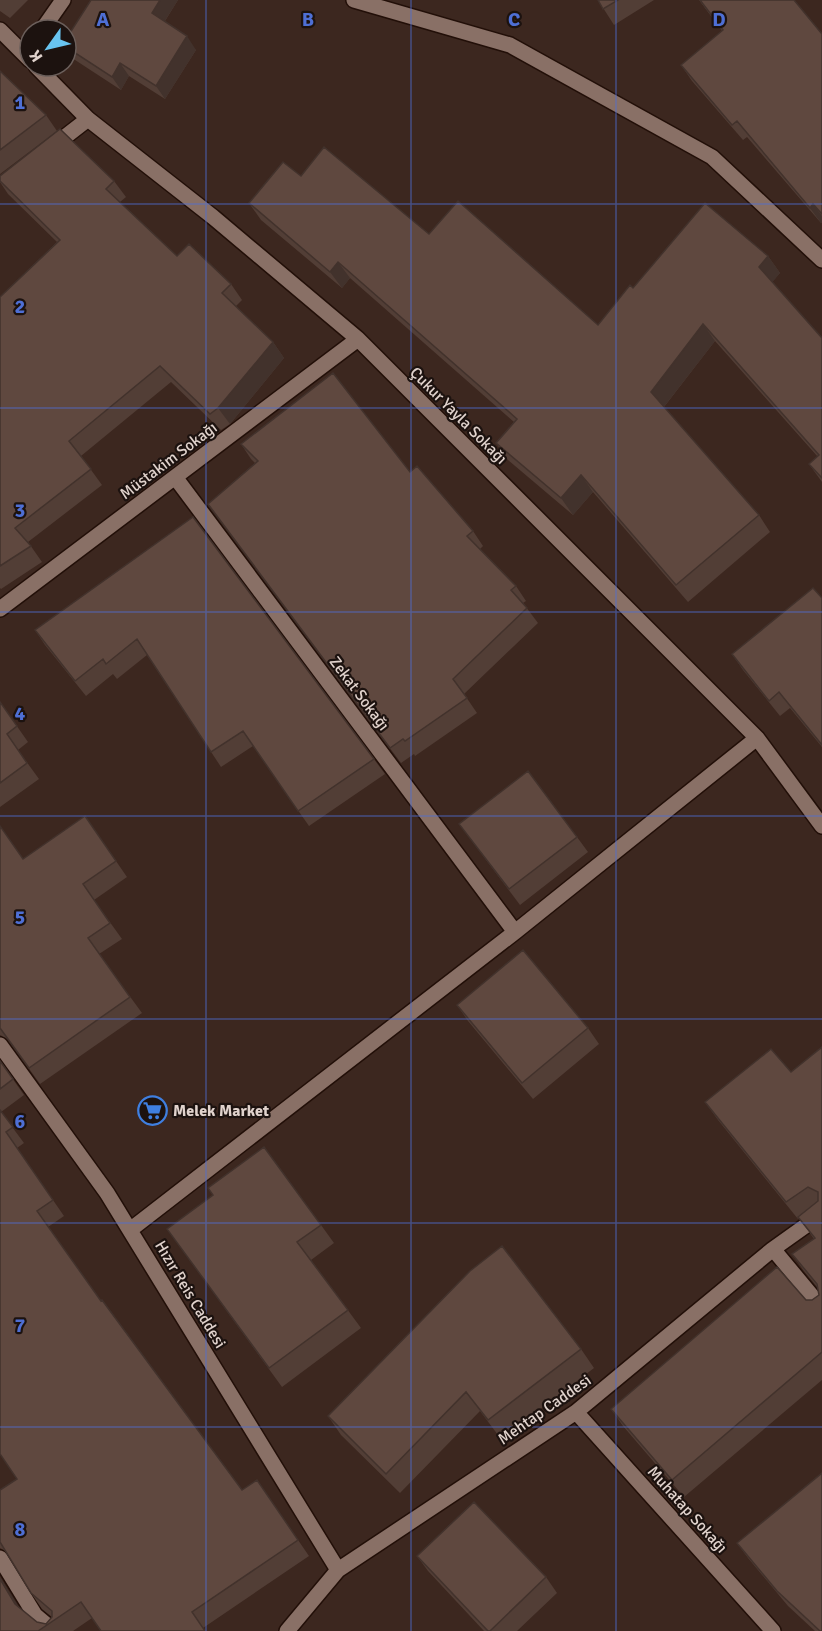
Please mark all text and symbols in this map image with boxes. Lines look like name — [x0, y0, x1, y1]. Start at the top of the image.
text: A — [97, 7, 110, 32]
text: B — [302, 7, 314, 32]
text: C — [508, 7, 520, 32]
text: D — [712, 7, 726, 32]
north arrow — [18, 18, 78, 78]
text: K — [25, 46, 47, 66]
text: 1 — [15, 90, 26, 115]
text: 2 — [15, 294, 25, 319]
street label: Çukur Yayla Sokağı — [405, 363, 511, 469]
street label: Müstakim Sokağı — [116, 418, 221, 504]
text: 3 — [15, 498, 25, 523]
street label: Zekat Sokağı — [325, 653, 394, 735]
text: 4 — [15, 701, 26, 726]
text: 5 — [15, 905, 25, 930]
supermarket icon: Melek Market — [136, 1094, 168, 1126]
place label: Melek Market — [173, 1101, 269, 1121]
text: 6 — [15, 1109, 26, 1134]
street label: Hızır Reis Caddesi — [150, 1237, 230, 1352]
text: 7 — [15, 1313, 26, 1338]
street label: Mehtap Caddesi — [494, 1370, 595, 1449]
street label: Muhatap Sokağı — [643, 1462, 732, 1557]
text: 8 — [15, 1517, 26, 1542]

